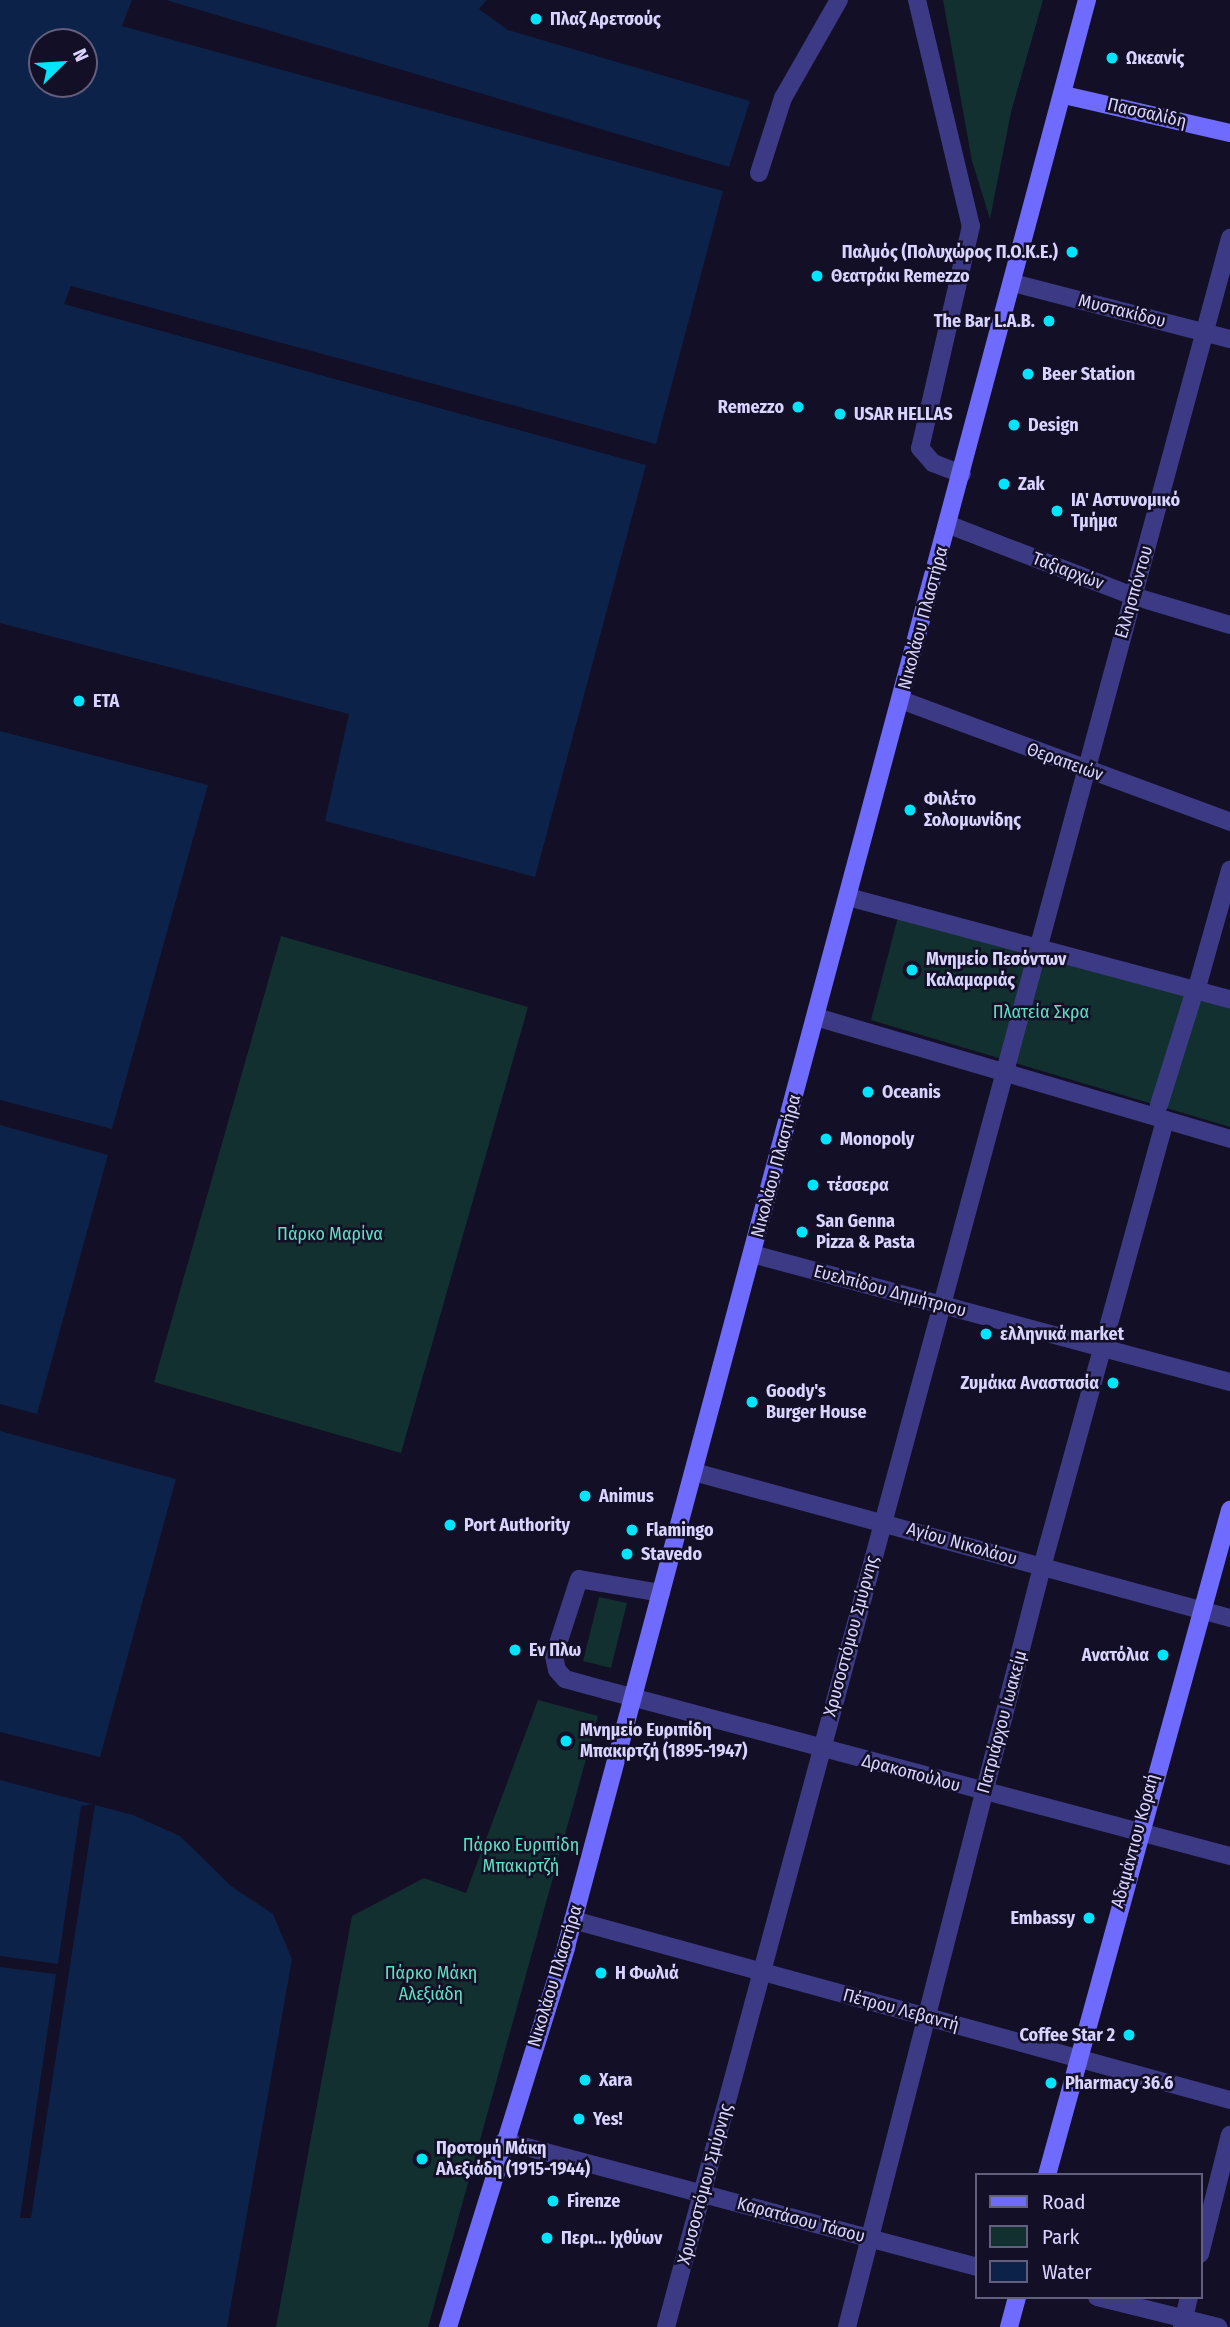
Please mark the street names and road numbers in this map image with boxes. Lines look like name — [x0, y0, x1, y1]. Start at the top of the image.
street label: Πασσαλίδη — [1105, 93, 1189, 133]
street label: Μυστακίδου — [1076, 290, 1168, 332]
street label: Ελλησπόντου — [1110, 543, 1158, 641]
street label: Νικολάου Πλαστήρα — [894, 544, 952, 692]
street label: Ταξιαρχών — [1029, 548, 1107, 594]
street label: Θεραπειών — [1024, 738, 1106, 786]
street label: Νικολάου Πλαστήρα — [747, 1092, 805, 1240]
street label: Ευελπίδου Δημήτριου — [811, 1260, 969, 1322]
street label: Αγίου Νικολάου — [904, 1518, 1020, 1570]
street label: Χρυσοστόμου Σμύρνης — [819, 1553, 883, 1719]
street label: Πατριάρχου Ιωακείμ — [973, 1648, 1031, 1796]
street label: Δρακοπούλου — [859, 1749, 963, 1797]
street label: Αδαμάντιου Κοραή — [1107, 1772, 1163, 1910]
street label: Νικολάου Πλαστήρα — [523, 1902, 587, 2050]
street label: Πέτρου Λεβαντή — [841, 1984, 961, 2036]
street label: Χρυσοστόμου Σμύρνης — [673, 2101, 737, 2267]
street label: Καρατάσου Τάσου — [735, 2193, 867, 2247]

